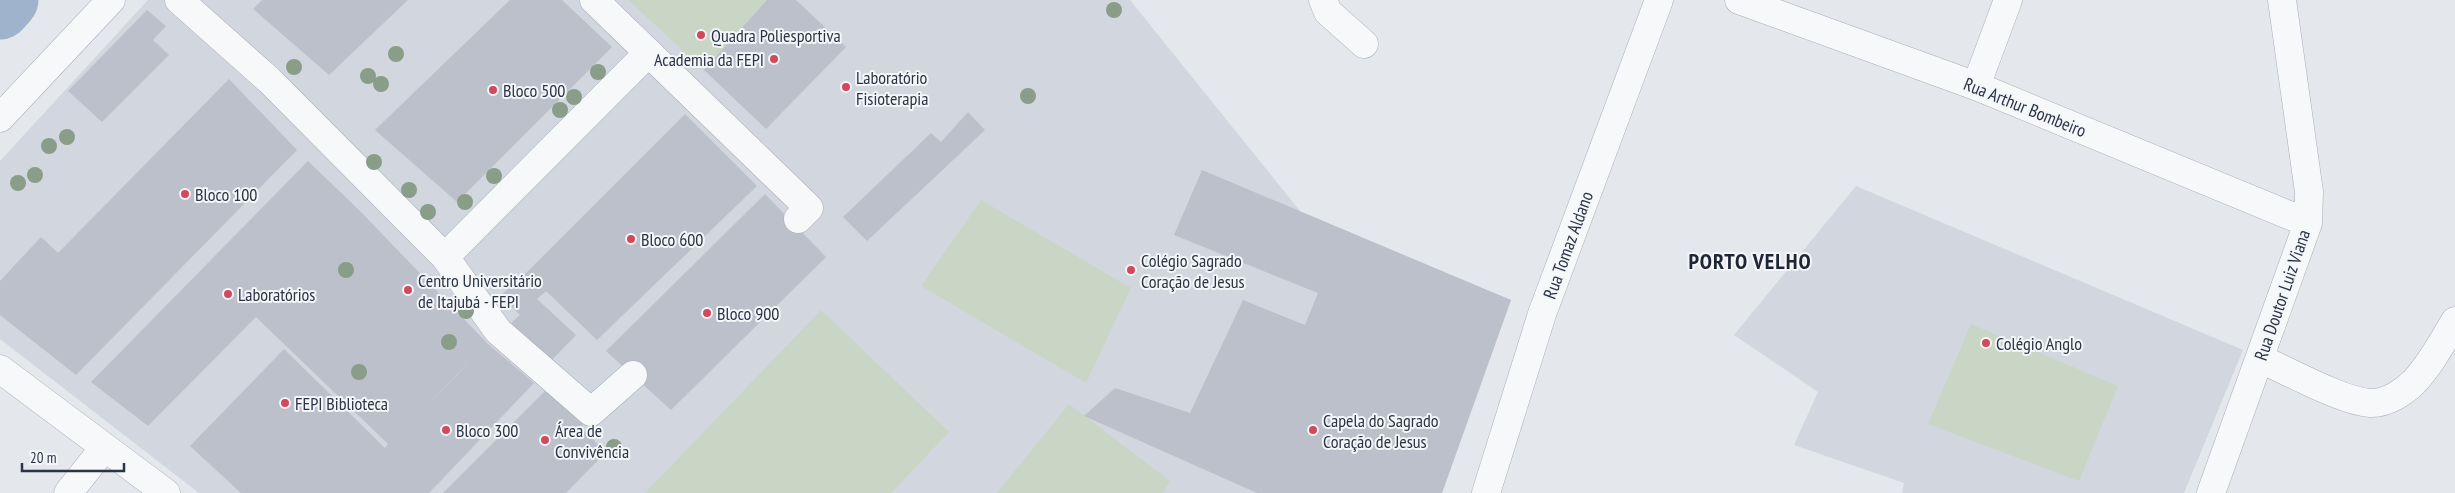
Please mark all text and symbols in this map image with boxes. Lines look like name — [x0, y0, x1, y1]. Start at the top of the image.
place label: Quadra Poliesportiva — [711, 24, 841, 47]
marker: Quadra Poliesportiva — [695, 29, 707, 41]
place label: Academia da FEPI — [654, 48, 764, 71]
marker: Academia da FEPI — [768, 53, 780, 65]
place label: Laboratório Fisioterapia — [856, 66, 928, 110]
street label: Rua Arthur Bombeiro — [1960, 72, 2090, 142]
place label: Bloco 500 — [503, 79, 565, 102]
marker: Laboratório Fisioterapia — [840, 81, 852, 93]
marker: Bloco 500 — [487, 84, 499, 96]
place label: Bloco 100 — [195, 183, 257, 206]
marker: Bloco 100 — [179, 188, 191, 200]
street label: Rua Tomaz Aldano — [1538, 188, 1598, 302]
street label: Rua Doutor Luiz Viana — [2249, 227, 2315, 363]
place label: Bloco 600 — [641, 228, 703, 251]
marker: Bloco 600 — [625, 233, 637, 245]
district label: PORTO VELHO — [1688, 247, 1812, 275]
place label: Colégio Sagrado Coração de Jesus — [1141, 249, 1245, 293]
marker: Colégio Sagrado Coração de Jesus — [1125, 264, 1137, 276]
place label: Centro Universitário de Itajubá - FEPI — [418, 269, 542, 313]
place label: Laboratórios — [238, 283, 315, 306]
marker: Centro Universitário de Itajubá - FEPI — [402, 284, 414, 296]
marker: Laboratórios — [222, 288, 234, 300]
place label: Bloco 900 — [717, 302, 779, 325]
marker: Bloco 900 — [701, 307, 713, 319]
place label: Colégio Anglo — [1996, 332, 2082, 355]
marker: Colégio Anglo — [1980, 337, 1992, 349]
place label: FEPI Biblioteca — [295, 392, 388, 415]
marker: FEPI Biblioteca — [279, 397, 291, 409]
place label: Capela do Sagrado Coração de Jesus — [1323, 409, 1439, 453]
place label: Bloco 300 — [456, 419, 518, 442]
place label: Área de Convivência — [555, 419, 629, 463]
marker: Bloco 300 — [440, 424, 452, 436]
marker: Capela do Sagrado Coração de Jesus — [1307, 424, 1319, 436]
marker: Área de Convivência — [539, 434, 551, 446]
scale bar — [22, 440, 125, 472]
text: 20 m — [30, 448, 56, 467]

